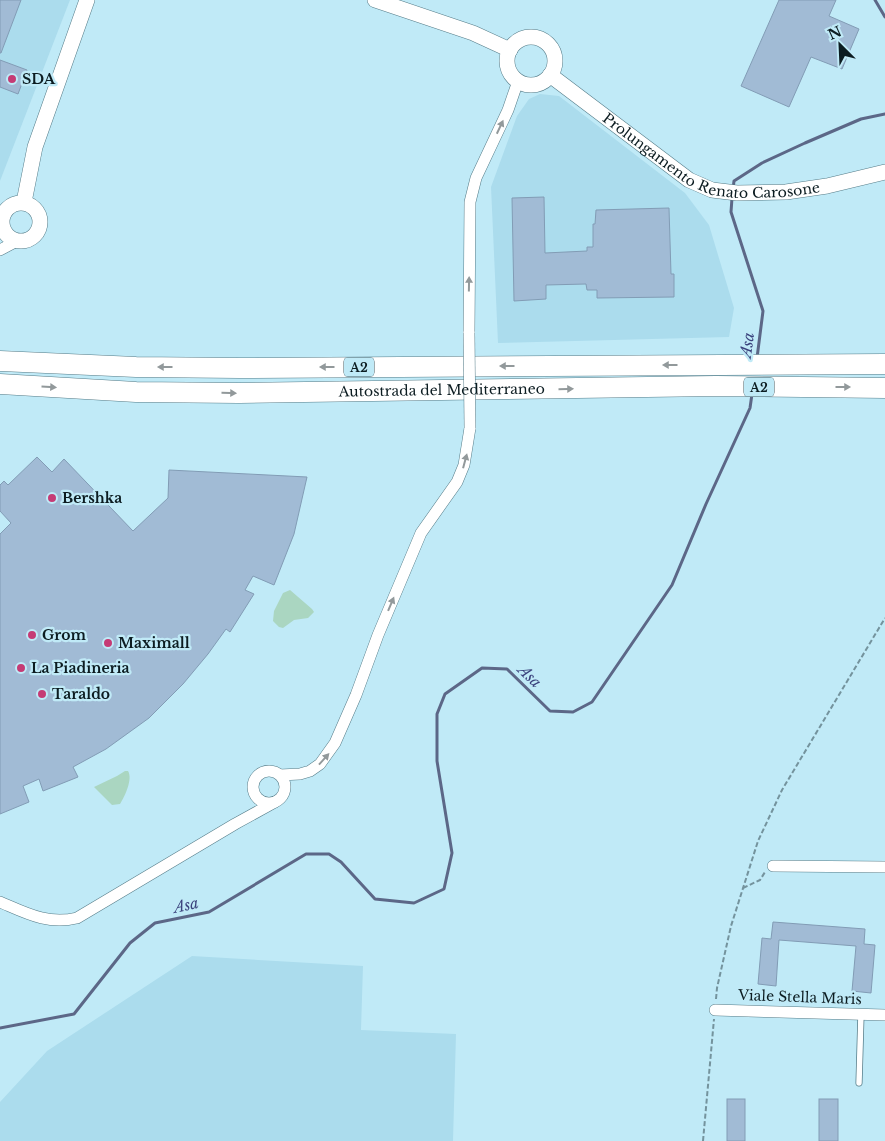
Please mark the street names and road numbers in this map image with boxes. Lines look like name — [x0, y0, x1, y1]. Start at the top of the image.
street label: Prolungamento Renato Carosone — [599, 109, 821, 202]
road number: A2 — [344, 358, 374, 377]
road number: A2 — [744, 378, 774, 397]
street label: Autostrada del Mediterraneo — [337, 380, 545, 401]
street label: Viale Stella Maris — [737, 986, 862, 1008]

